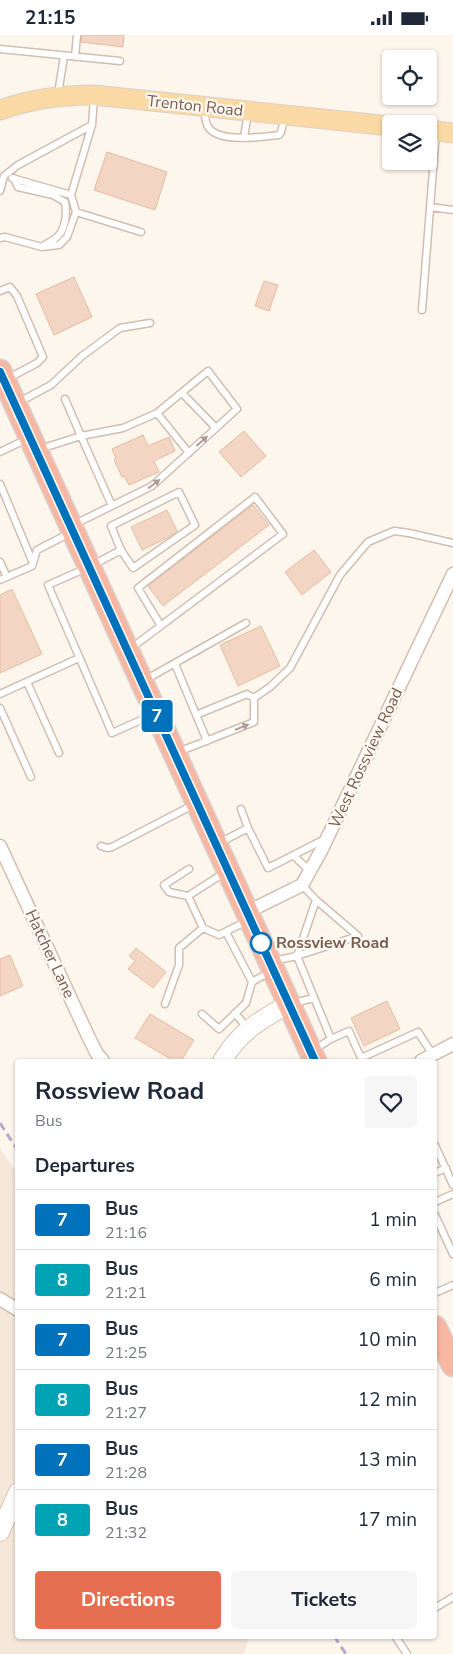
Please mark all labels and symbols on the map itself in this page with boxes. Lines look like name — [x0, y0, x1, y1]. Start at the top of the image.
street label: Trenton Road — [146, 90, 244, 122]
one-way arrow — [196, 435, 208, 447]
one-way arrow — [147, 479, 160, 489]
street label: West Rossview Road — [324, 684, 408, 832]
line badge: 7 — [141, 700, 173, 732]
one-way arrow — [234, 723, 249, 730]
street label: Hatcher Lane — [20, 906, 80, 1002]
marker: Rossview Road — [250, 932, 272, 954]
place label: Rossview Road — [276, 932, 389, 954]

